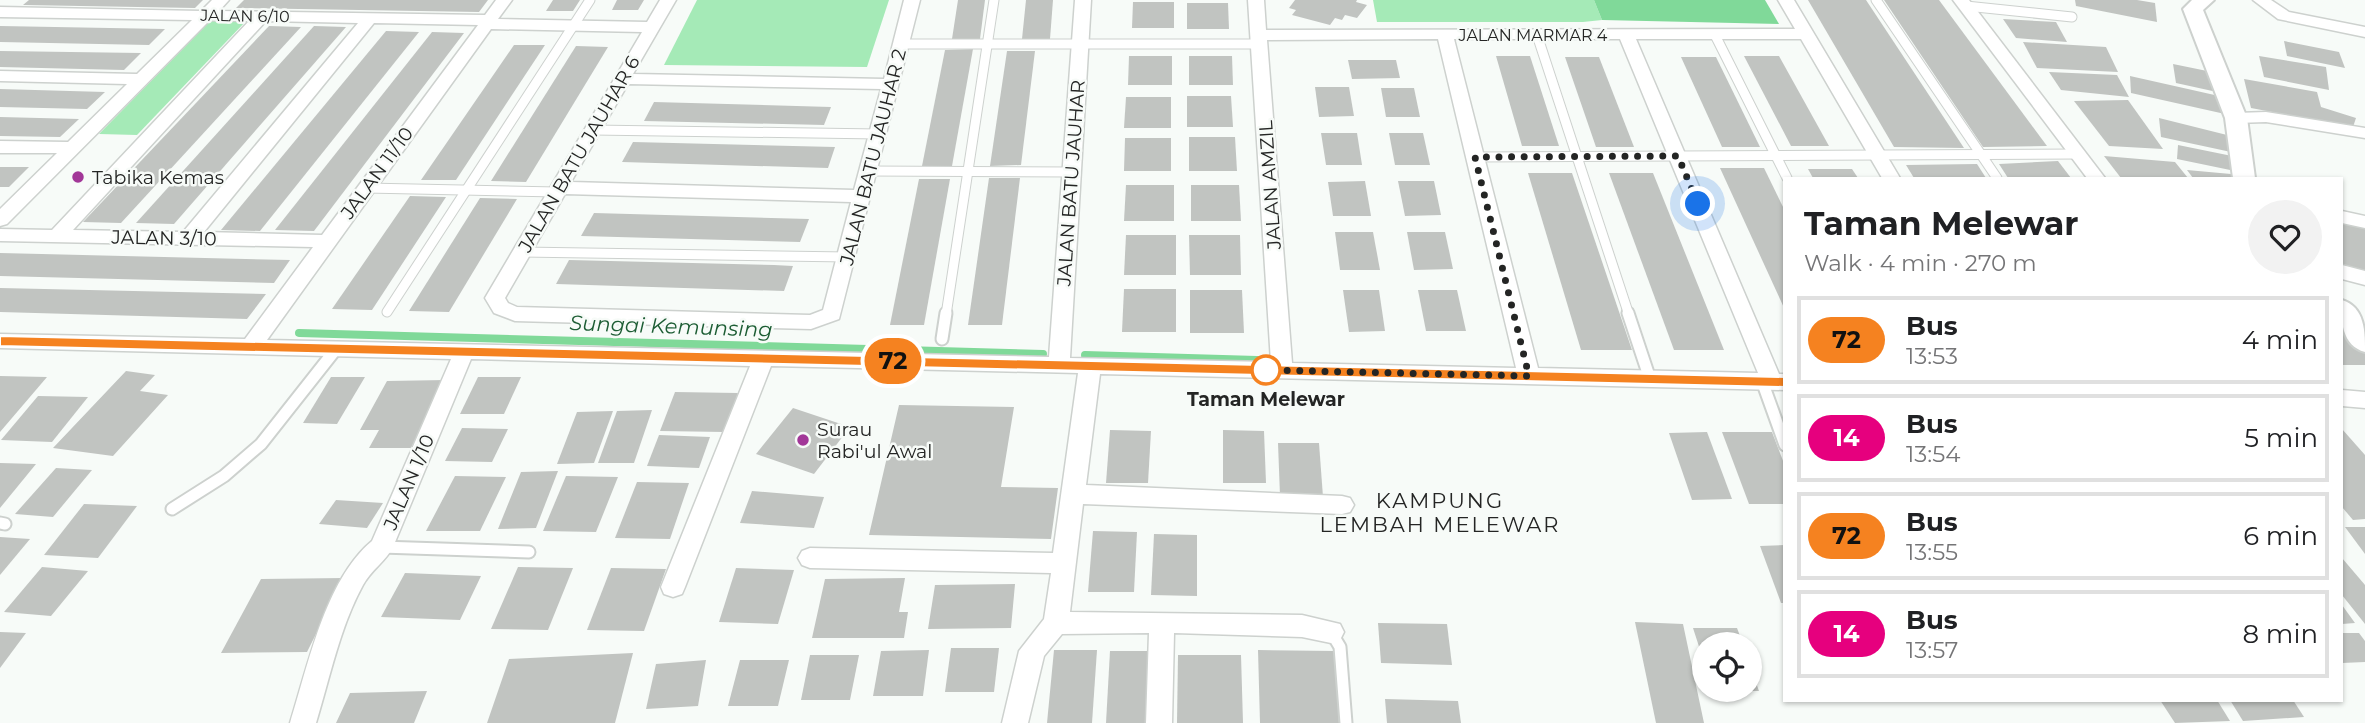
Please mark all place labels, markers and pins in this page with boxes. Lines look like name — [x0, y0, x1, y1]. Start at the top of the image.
place label: Tabika Kemas — [92, 166, 224, 189]
marker: Tabika Kemas — [70, 169, 86, 185]
marker: Taman Melewar — [1251, 355, 1281, 385]
place label: Taman Melewar — [1187, 388, 1345, 411]
place label: Surau Rabi'ul Awal — [817, 418, 932, 463]
marker: Surau Rabi'ul Awal — [795, 432, 811, 448]

